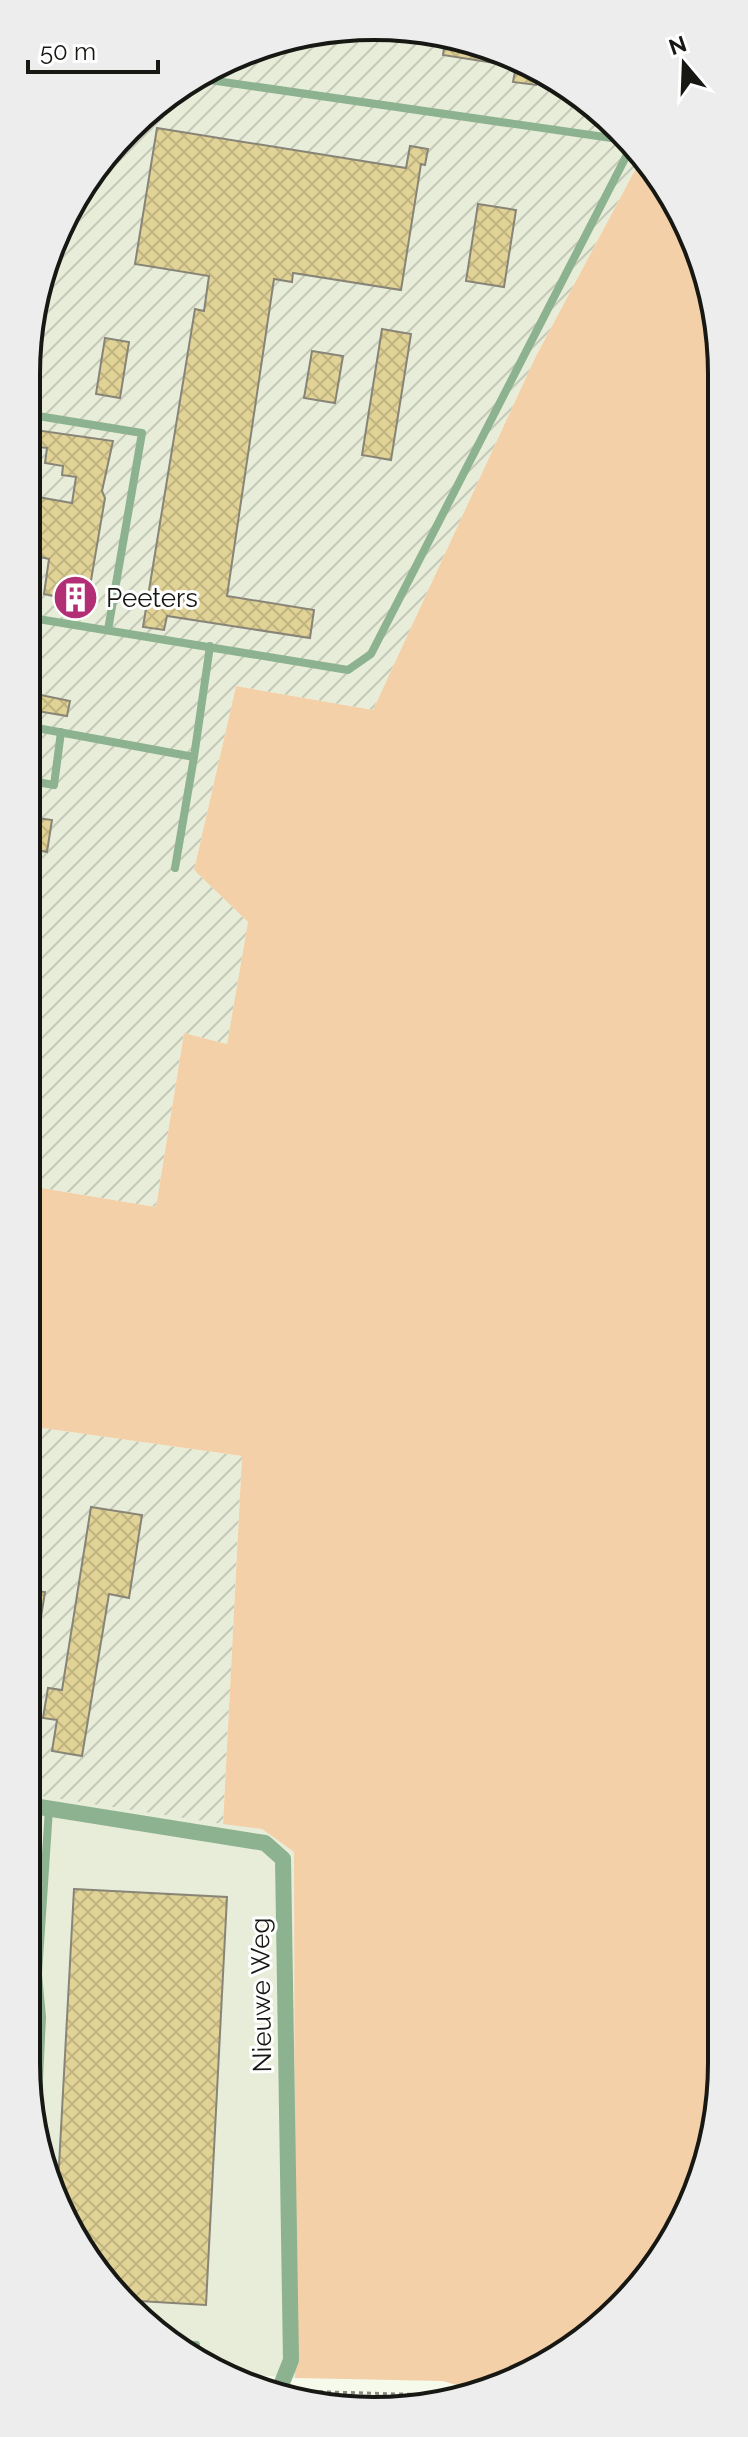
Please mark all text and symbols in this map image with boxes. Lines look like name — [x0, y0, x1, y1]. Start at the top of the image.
scale bar — [28, 24, 158, 74]
north arrow — [644, 24, 724, 104]
text: N — [665, 30, 690, 60]
text: 50 m — [40, 37, 96, 66]
building icon: Peeters — [51, 574, 99, 622]
place label: Peeters — [106, 583, 198, 613]
street label: Nieuwe Weg — [245, 1917, 277, 2073]

